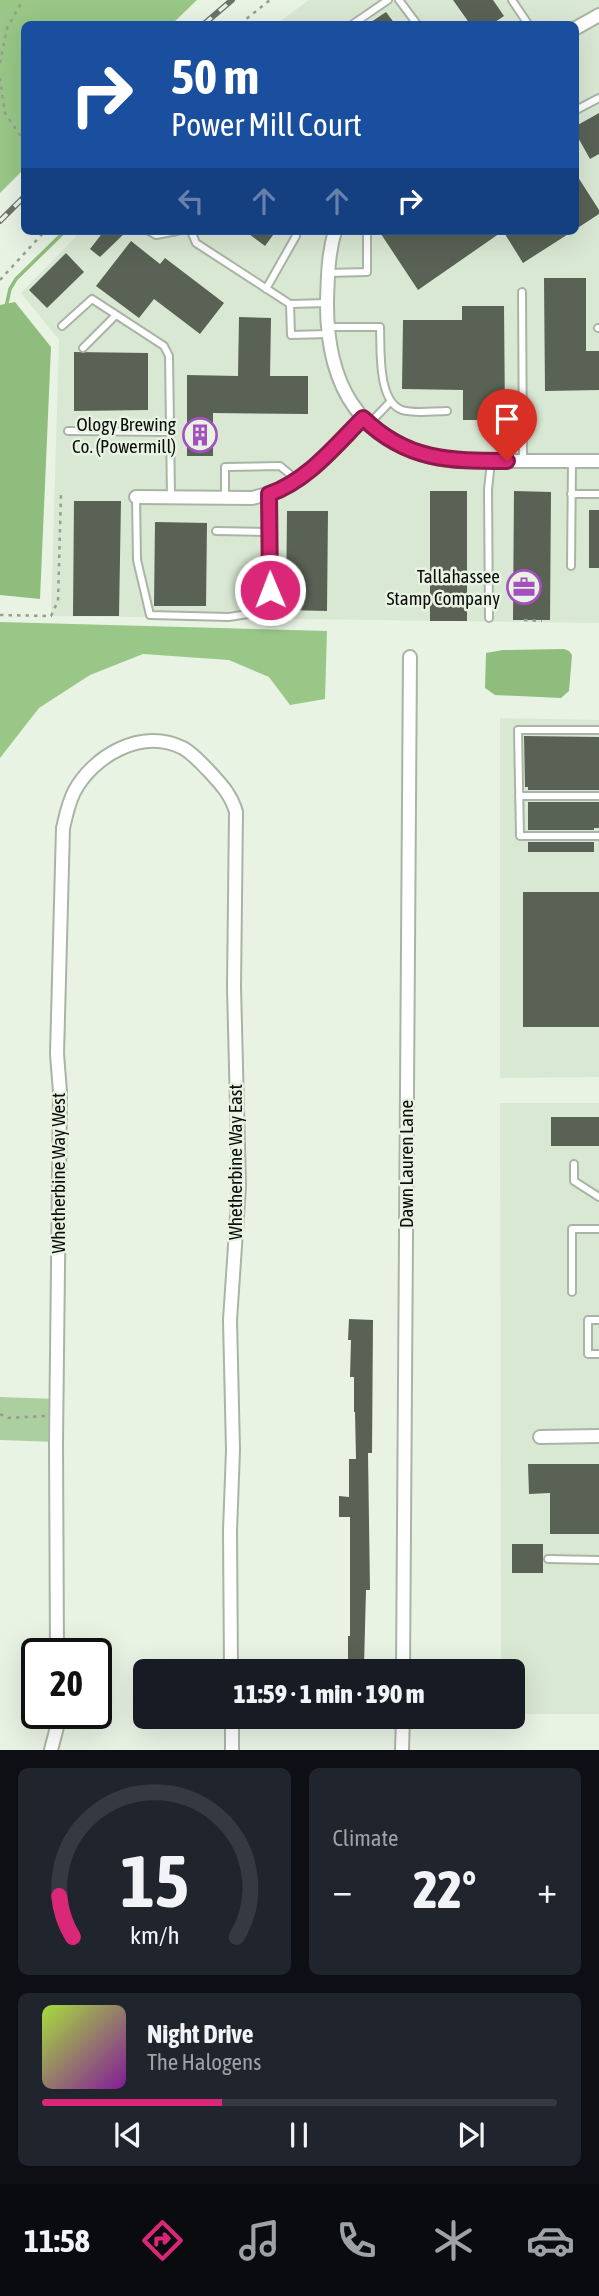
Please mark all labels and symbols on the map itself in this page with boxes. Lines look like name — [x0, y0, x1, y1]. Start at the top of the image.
pin — [477, 389, 537, 461]
place label: Ology Brewing Co. (Powermill) — [72, 413, 177, 457]
building icon: Ology Brewing Co. (Powermill) — [181, 416, 219, 454]
position arrow — [233, 553, 307, 627]
place label: Tallahassee Stamp Company — [386, 565, 500, 609]
office icon: Tallahassee Stamp Company — [505, 568, 543, 606]
street label: Whetherbine Way East — [224, 1084, 246, 1240]
street label: Whetherbine Way West — [47, 1093, 69, 1253]
street label: Dawn Lauren Lane — [395, 1100, 417, 1228]
speed limit sign: 20 — [21, 1638, 112, 1729]

